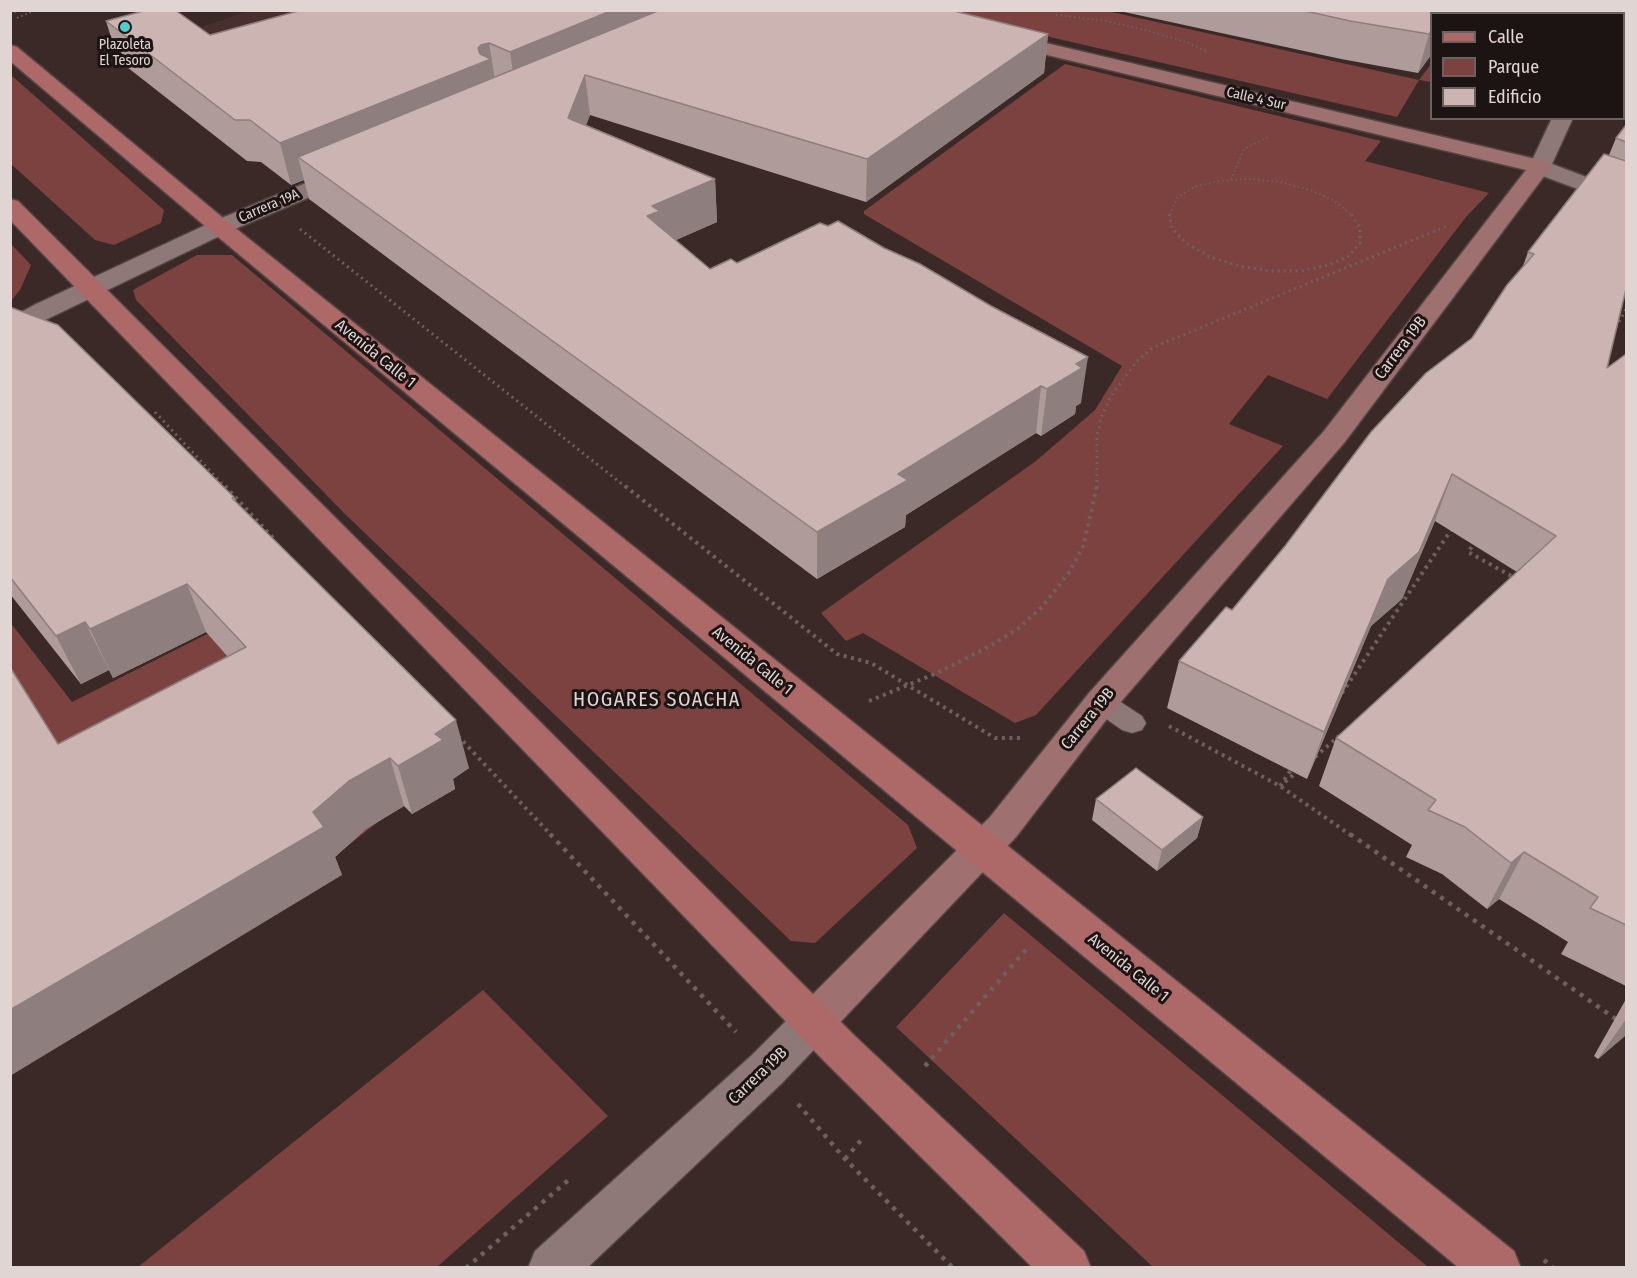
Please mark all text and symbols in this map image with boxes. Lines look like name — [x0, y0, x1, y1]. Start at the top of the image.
legend — [1430, 12, 1625, 120]
marker: Plazoleta El Tesoro — [118, 20, 132, 34]
text: Calle — [1488, 26, 1524, 48]
place label: Plazoleta El Tesoro — [99, 37, 151, 70]
text: Parque — [1488, 56, 1539, 78]
street label: Calle 4 Sur — [1225, 84, 1287, 114]
text: Edificio — [1488, 86, 1541, 108]
street label: Carrera 19A — [236, 186, 302, 226]
street label: Carrera 19B — [1371, 313, 1431, 383]
street label: Avenida Calle 1 — [331, 316, 419, 392]
street label: Avenida Calle 1 — [708, 623, 796, 699]
street label: Carrera 19B — [1057, 684, 1119, 754]
district label: HOGARES SOACHA — [573, 688, 741, 712]
street label: Avenida Calle 1 — [1084, 930, 1172, 1006]
street label: Carrera 19B — [725, 1043, 791, 1109]

